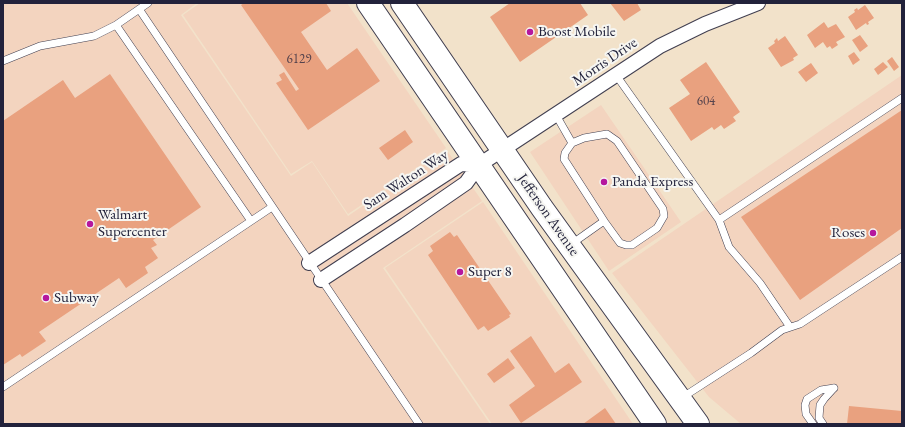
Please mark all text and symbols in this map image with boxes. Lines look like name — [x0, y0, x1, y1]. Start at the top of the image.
place label: Boost Mobile — [538, 23, 616, 41]
marker: Boost Mobile — [525, 27, 535, 37]
street label: Morris Drive — [569, 34, 641, 90]
house number: 6129 — [287, 51, 311, 67]
house number: 604 — [697, 93, 715, 109]
street label: Sam Walton Way — [360, 146, 452, 214]
street label: Jefferson Avenue — [513, 170, 583, 260]
place label: Panda Express — [612, 173, 693, 191]
marker: Panda Express — [599, 177, 609, 187]
place label: Walmart Supercenter — [98, 206, 167, 241]
marker: Walmart Supercenter — [85, 219, 95, 229]
place label: Roses — [831, 224, 865, 242]
marker: Roses — [868, 228, 878, 238]
place label: Super 8 — [468, 263, 512, 281]
marker: Super 8 — [455, 267, 465, 277]
place label: Subway — [54, 289, 99, 307]
marker: Subway — [41, 293, 51, 303]

